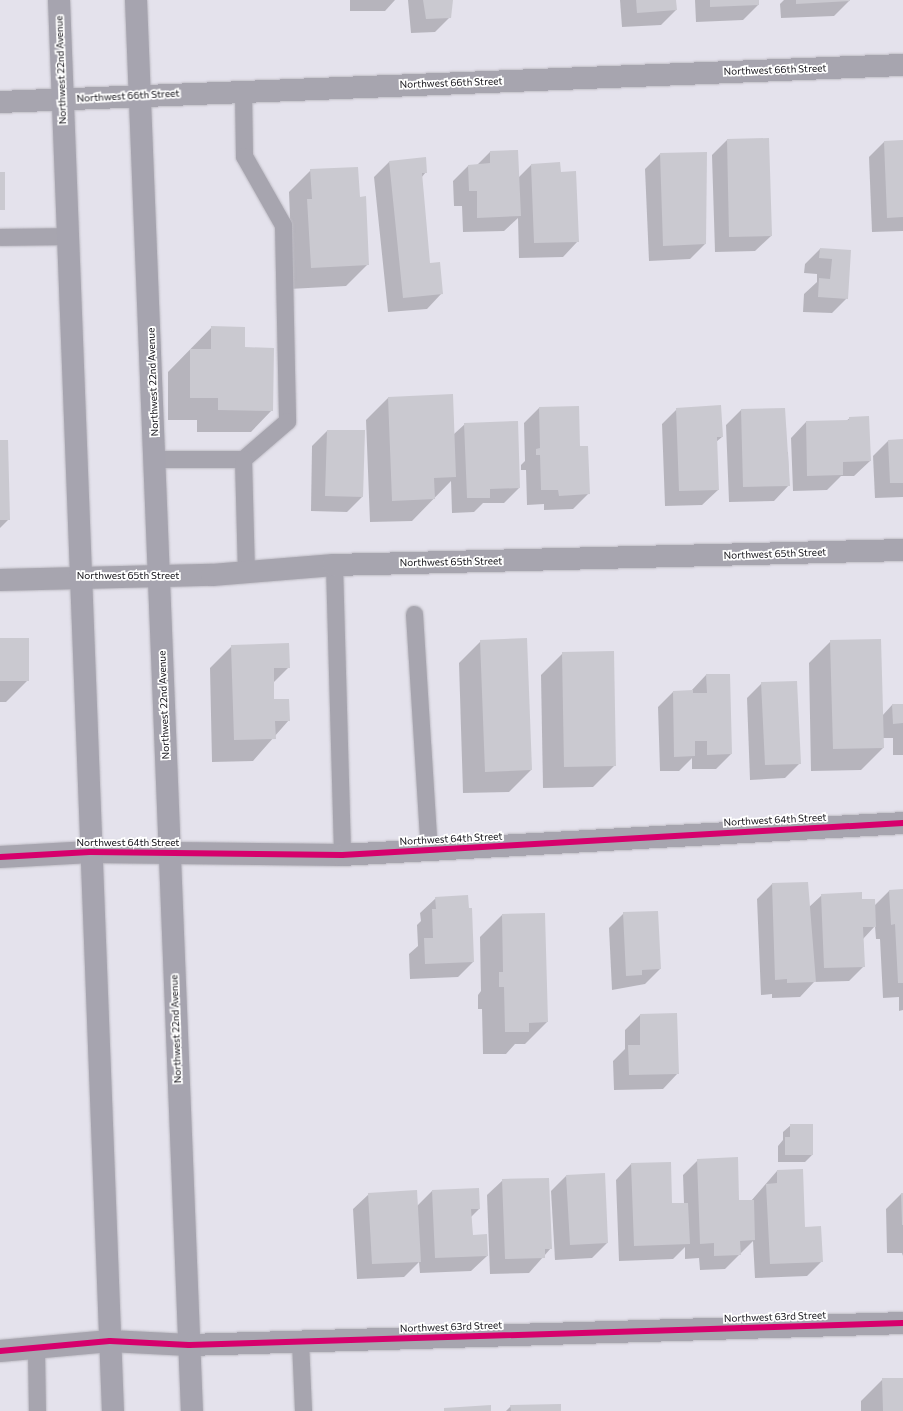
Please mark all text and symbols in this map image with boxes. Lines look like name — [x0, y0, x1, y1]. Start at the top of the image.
street label: Northwest 22nd Avenue — [53, 15, 69, 125]
street label: Northwest 66th Street — [723, 62, 827, 78]
street label: Northwest 66th Street — [399, 75, 503, 91]
street label: Northwest 66th Street — [76, 87, 180, 105]
street label: Northwest 22nd Avenue — [145, 327, 161, 437]
street label: Northwest 65th Street — [723, 546, 827, 562]
street label: Northwest 65th Street — [400, 555, 502, 569]
street label: Northwest 65th Street — [77, 570, 179, 582]
street label: Northwest 22nd Avenue — [156, 650, 172, 760]
street label: Northwest 64th Street — [723, 811, 827, 829]
street label: Northwest 64th Street — [399, 830, 503, 848]
street label: Northwest 64th Street — [77, 837, 179, 849]
street label: Northwest 22nd Avenue — [168, 974, 184, 1084]
street label: Northwest 63rd Street — [724, 1309, 826, 1325]
street label: Northwest 63rd Street — [400, 1319, 502, 1335]

